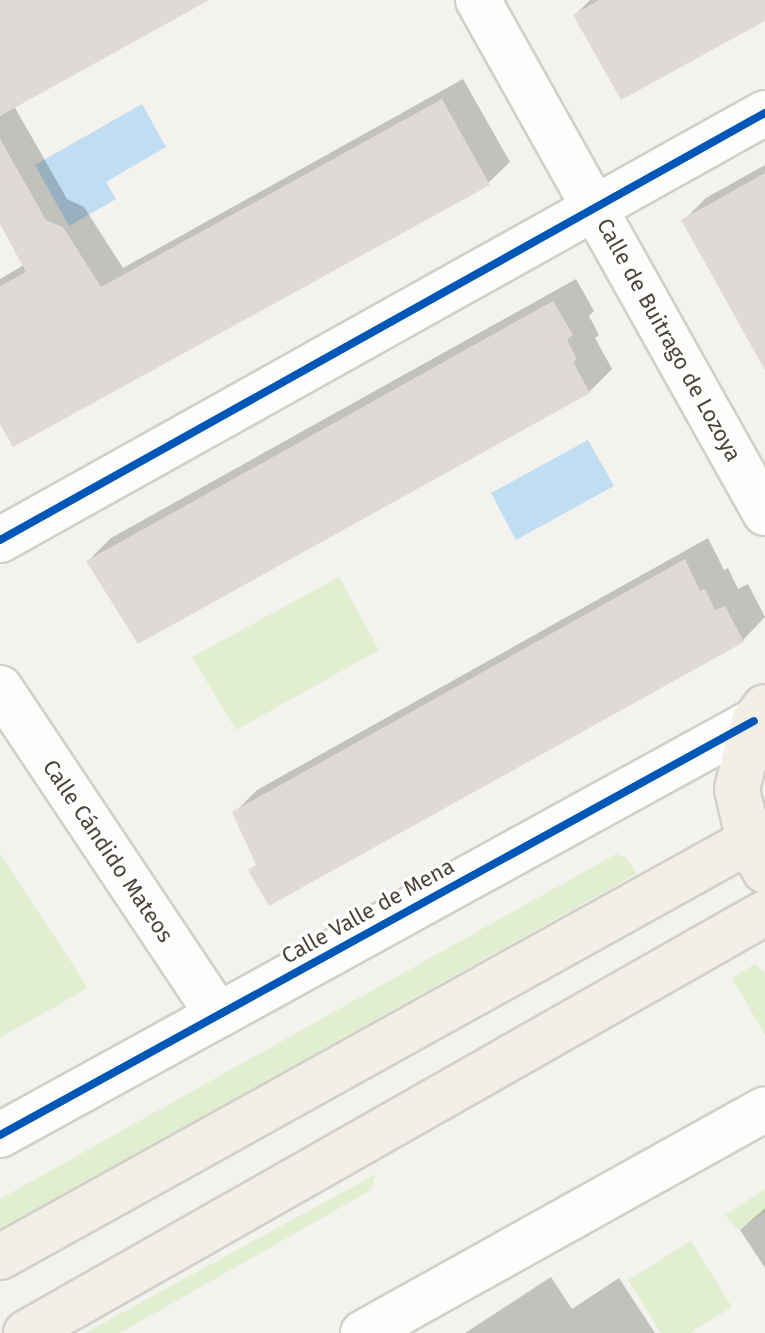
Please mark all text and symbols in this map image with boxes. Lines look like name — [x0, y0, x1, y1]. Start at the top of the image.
street label: Calle de Buitrago de Lozoya — [591, 214, 747, 466]
street label: Calle Cándido Mateos — [37, 755, 179, 947]
street label: Calle Valle de Mena — [277, 853, 459, 969]

